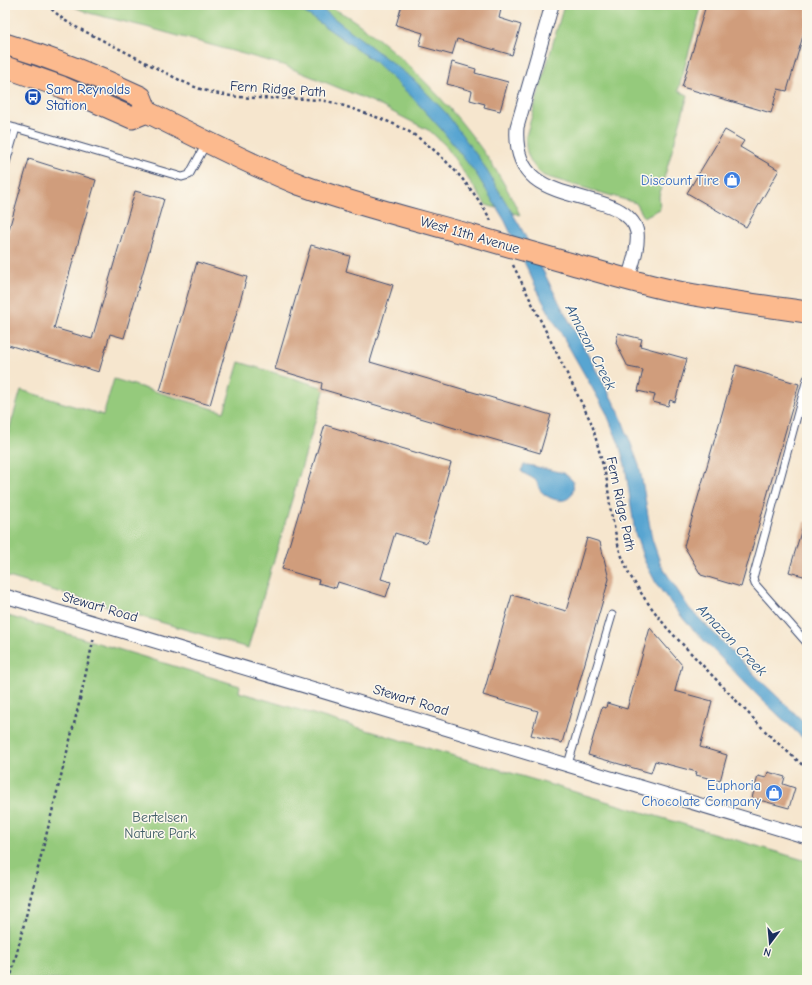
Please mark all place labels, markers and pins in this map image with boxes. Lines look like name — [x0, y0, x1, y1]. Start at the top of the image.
place label: Sam Reynolds Station — [46, 81, 130, 114]
bus stop icon: Sam Reynolds Station — [23, 87, 43, 107]
shop icon: Discount Tire — [722, 170, 742, 190]
place label: Discount Tire — [641, 172, 719, 189]
place label: Euphoria Chocolate Company — [642, 777, 762, 810]
shop icon: Euphoria Chocolate Company — [764, 783, 784, 803]

